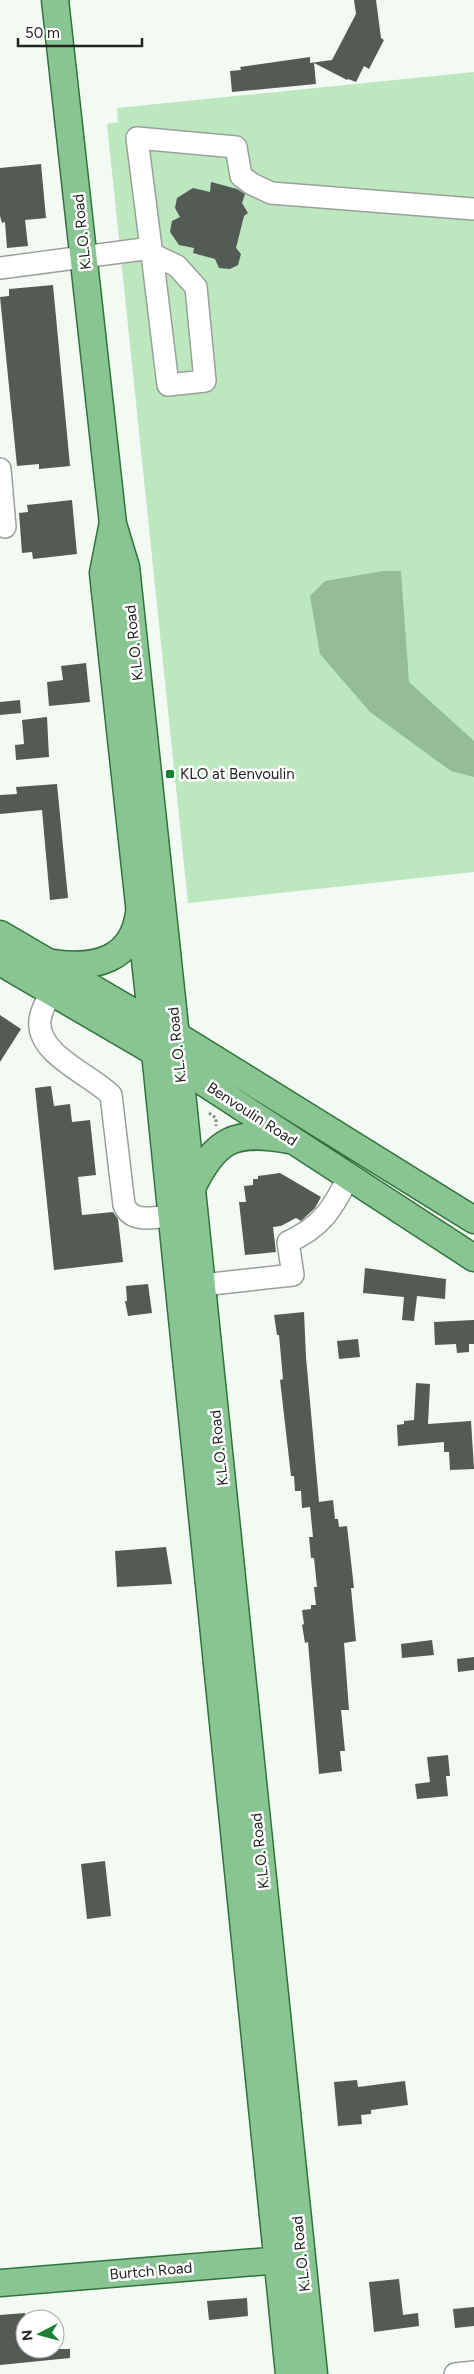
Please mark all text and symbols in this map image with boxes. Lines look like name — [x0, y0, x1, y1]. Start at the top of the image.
scale bar — [18, 15, 141, 47]
text: 50 m — [25, 24, 60, 42]
street label: K.L.O. Road — [69, 193, 95, 271]
street label: K.L.O. Road — [121, 604, 147, 682]
place label: KLO at Benvoulin — [180, 765, 295, 783]
marker: KLO at Benvoulin — [164, 768, 176, 780]
street label: K.L.O. Road — [164, 1006, 190, 1084]
street label: Benvoulin Road — [204, 1078, 300, 1150]
street label: K.L.O. Road — [206, 1409, 232, 1487]
street label: K.L.O. Road — [247, 1812, 273, 1890]
street label: K.L.O. Road — [288, 2215, 314, 2293]
street label: Burtch Road — [109, 2258, 193, 2284]
north arrow — [15, 2309, 65, 2359]
text: N — [19, 2329, 37, 2342]

